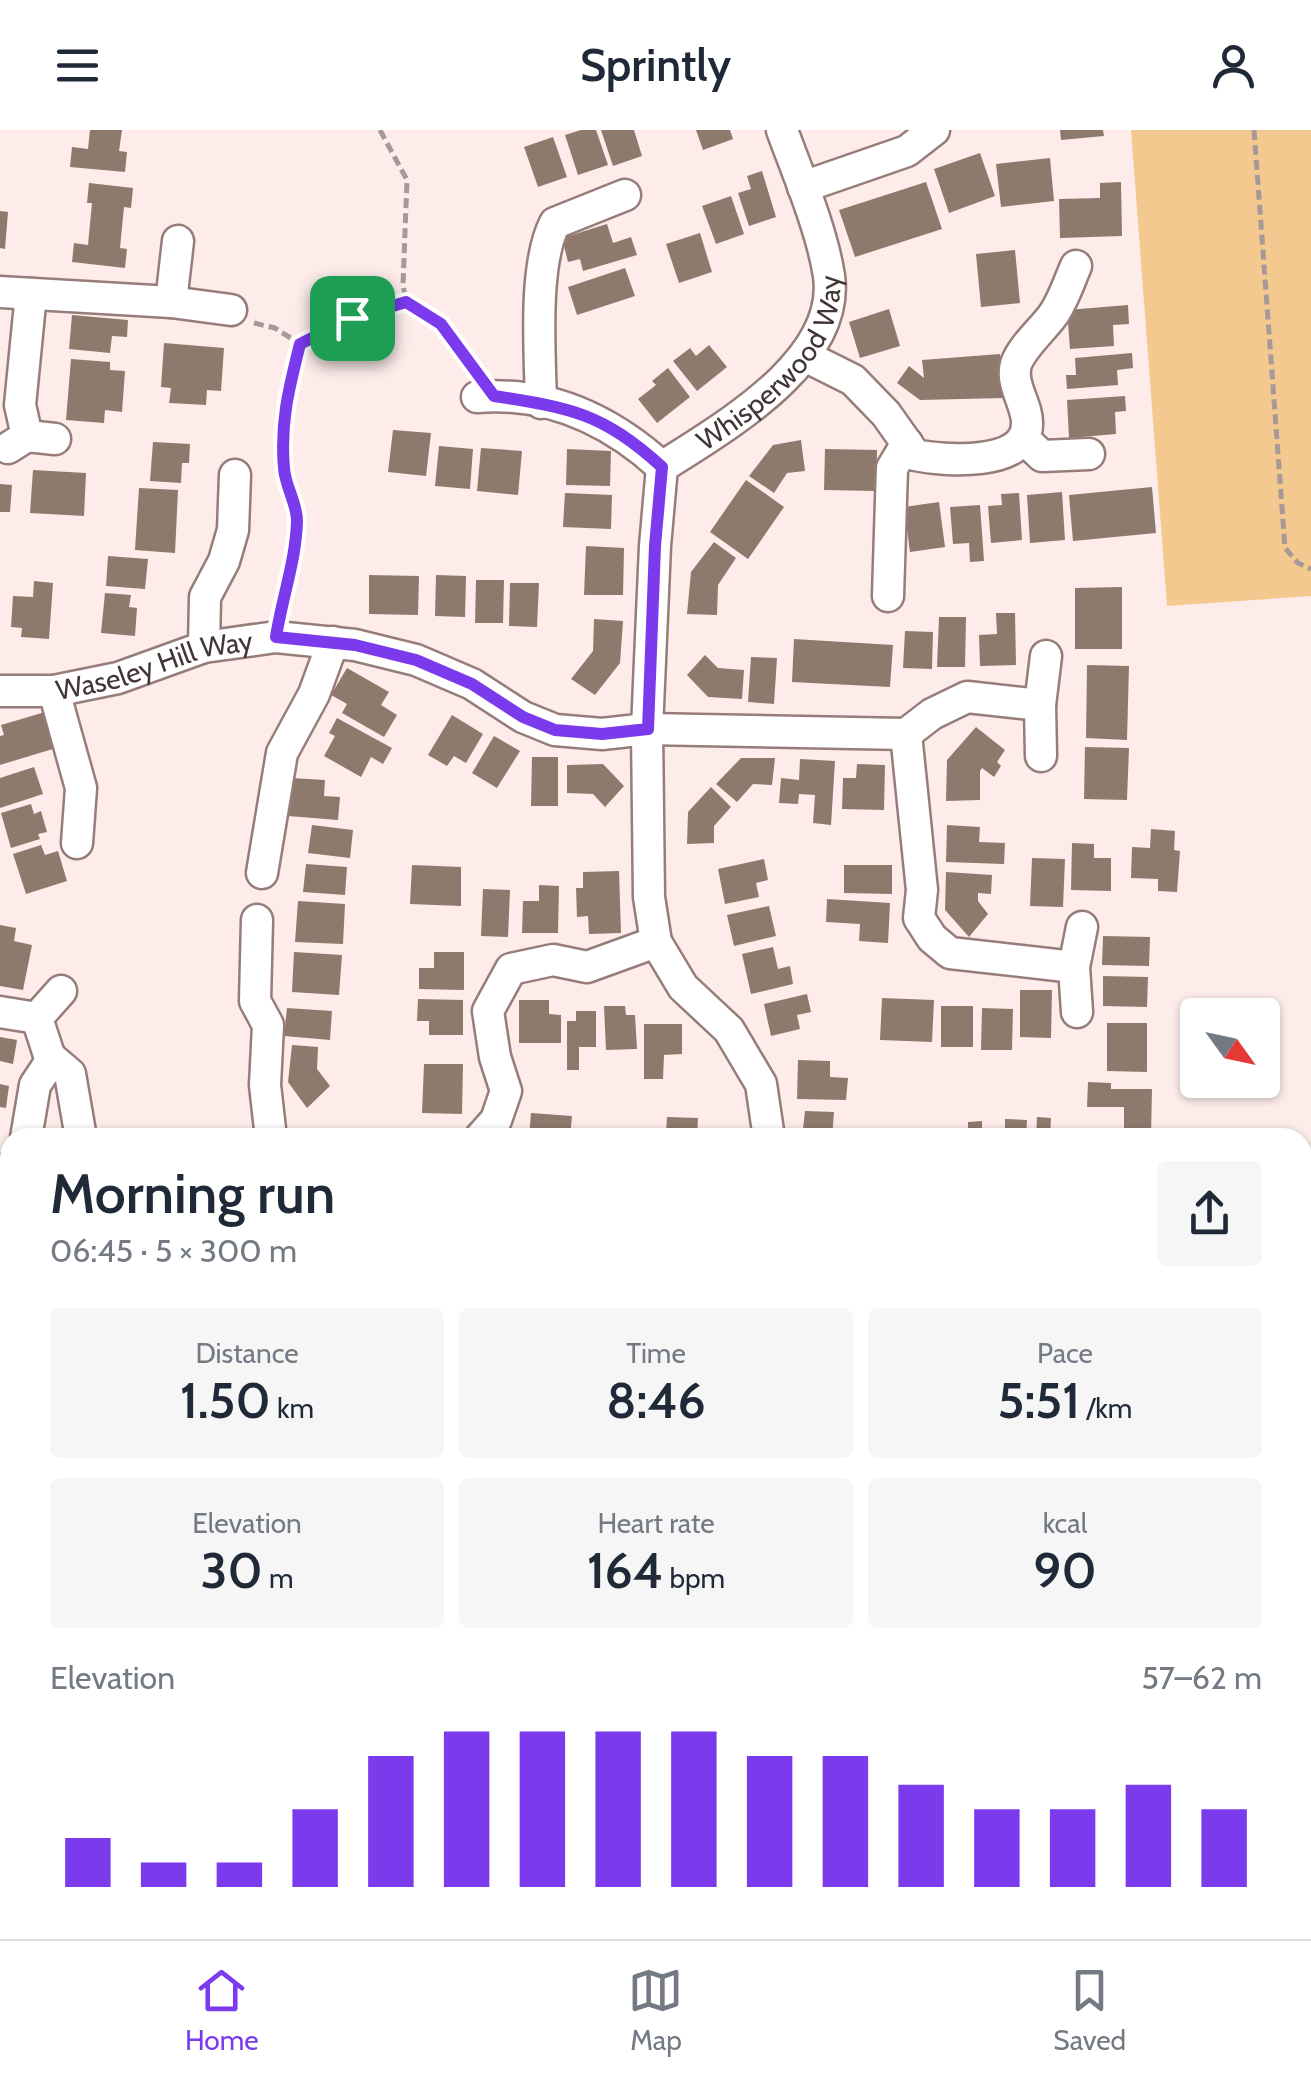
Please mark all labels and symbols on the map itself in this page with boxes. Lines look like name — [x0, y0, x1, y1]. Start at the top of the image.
street label: Whisperwood Way — [690, 274, 847, 457]
pin — [310, 276, 395, 361]
street label: Waseley Hill Way — [53, 623, 255, 707]
north arrow — [1180, 998, 1280, 1098]

